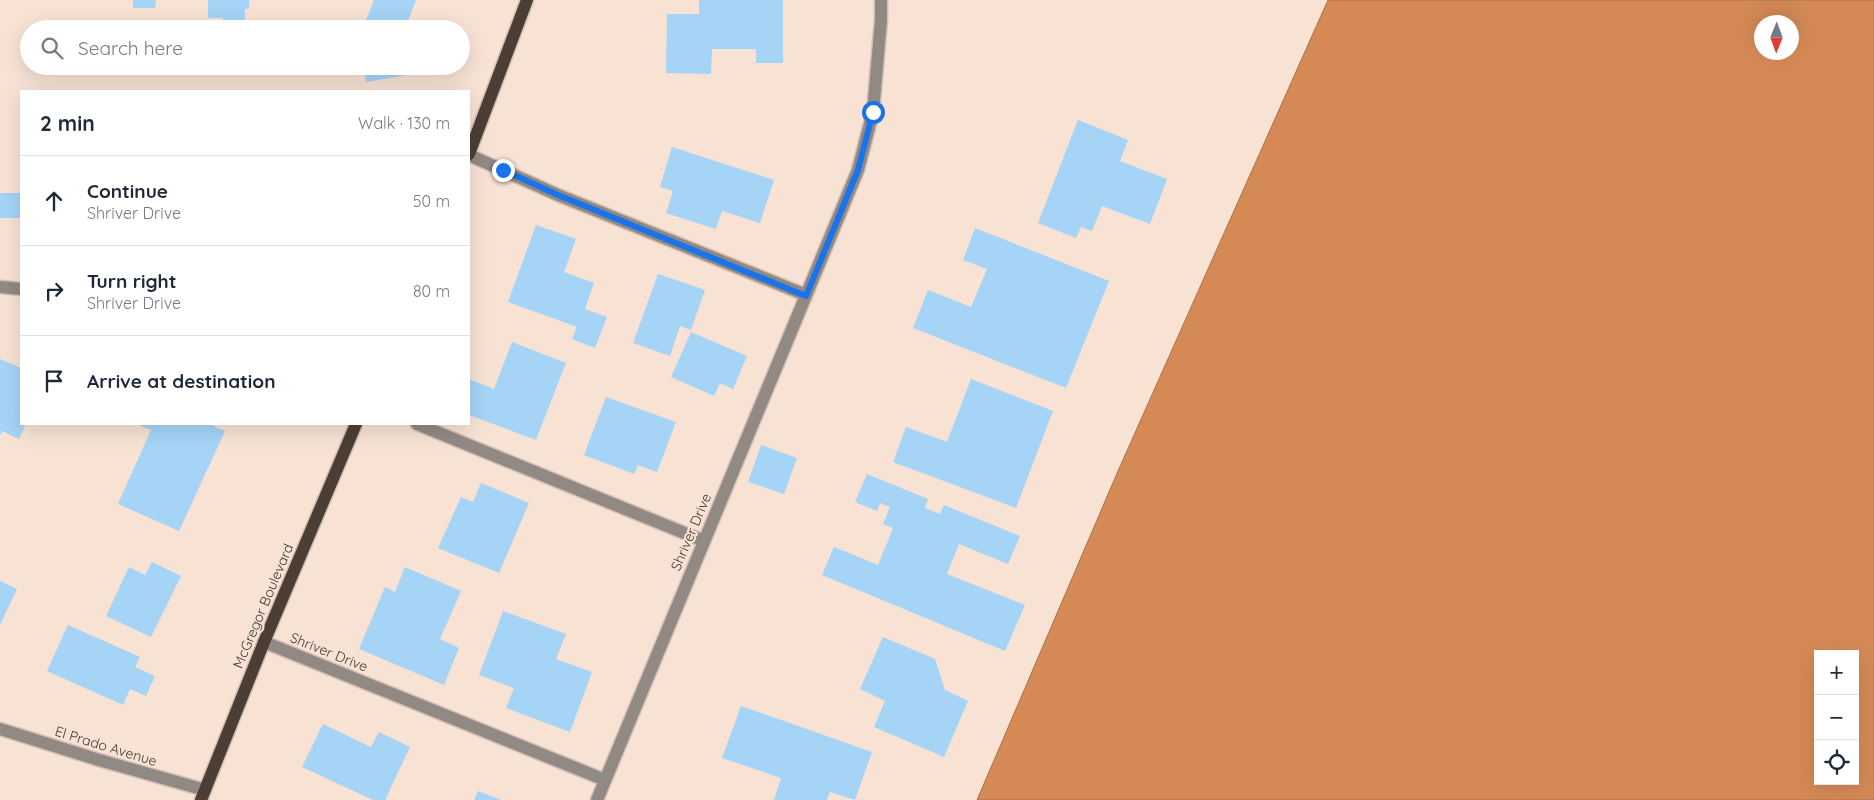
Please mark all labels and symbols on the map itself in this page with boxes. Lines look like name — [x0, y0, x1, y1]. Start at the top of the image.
north arrow — [1754, 15, 1799, 60]
route start — [862, 101, 885, 124]
route end — [492, 159, 515, 182]
street label: Shriver Drive — [667, 490, 715, 573]
street label: McGregor Boulevard — [229, 541, 297, 671]
street label: Shriver Drive — [287, 628, 371, 676]
street label: El Prado Avenue — [53, 722, 159, 770]

